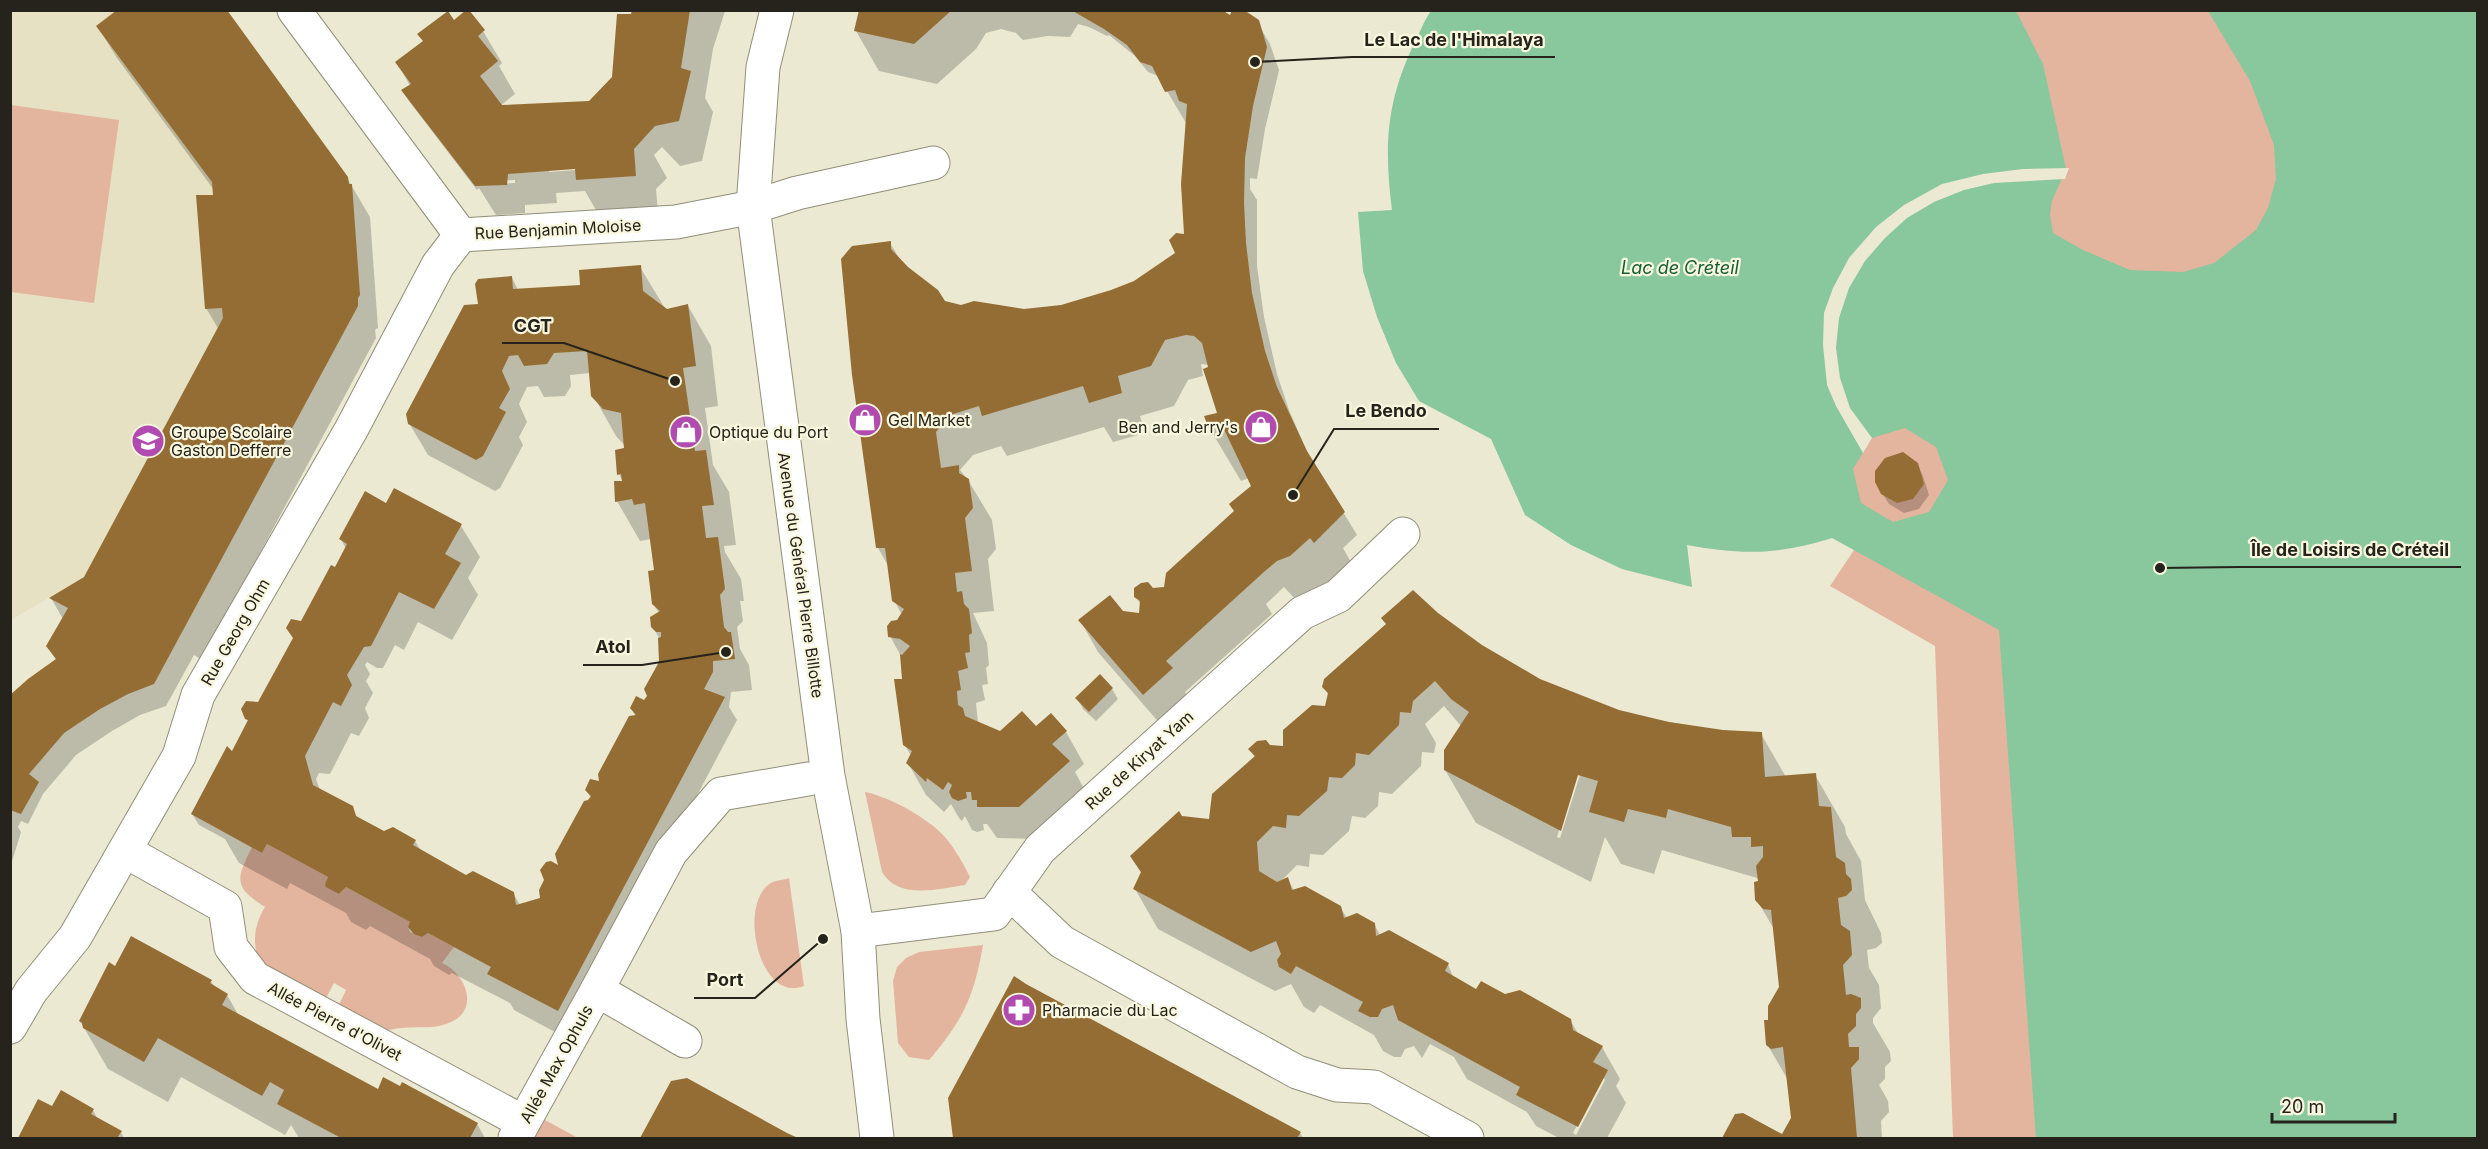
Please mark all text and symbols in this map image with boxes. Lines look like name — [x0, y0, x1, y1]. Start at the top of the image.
callout: Le Lac de l'Himalaya — [1352, 21, 1555, 57]
text: Le Lac de l'Himalaya — [1364, 29, 1544, 50]
street label: Rue Benjamin Moloise — [474, 215, 642, 243]
water label: Lac de Créteil — [1621, 257, 1740, 278]
callout: CGT — [502, 307, 564, 343]
text: CGT — [514, 315, 552, 336]
callout: Le Bendo — [1334, 393, 1439, 429]
text: Le Bendo — [1345, 400, 1427, 421]
shop icon: Gel Market — [847, 402, 883, 438]
shop icon: Ben and Jerry's — [1243, 409, 1279, 445]
place label: Gel Market — [888, 410, 970, 430]
shop icon: Optique du Port — [668, 414, 704, 450]
place label: Ben and Jerry's — [1118, 417, 1238, 437]
place label: Groupe Scolaire Gaston Defferre — [171, 422, 292, 460]
place label: Optique du Port — [709, 422, 828, 442]
school or university icon: Groupe Scolaire Gaston Defferre — [130, 423, 166, 459]
street label: Avenue du Général Pierre Billotte — [774, 451, 828, 699]
callout: Île de Loisirs de Créteil — [2239, 531, 2461, 567]
text: Île de Loisirs de Créteil — [2249, 539, 2449, 560]
street label: Rue Georg Ohm — [196, 575, 274, 689]
callout: Atol — [583, 629, 642, 665]
text: Atol — [595, 636, 631, 657]
street label: Rue de Kiryat Yam — [1081, 706, 1197, 814]
callout: Port — [694, 962, 755, 998]
text: Port — [707, 969, 744, 990]
street label: Allée Pierre d'Olivet — [265, 977, 405, 1065]
pharmacy icon: Pharmacie du Lac — [1001, 992, 1037, 1028]
place label: Pharmacie du Lac — [1042, 1000, 1178, 1020]
street label: Allée Max Ophuls — [515, 1001, 597, 1127]
scale bar — [2272, 1086, 2395, 1124]
text: 20 m — [2281, 1096, 2324, 1117]

